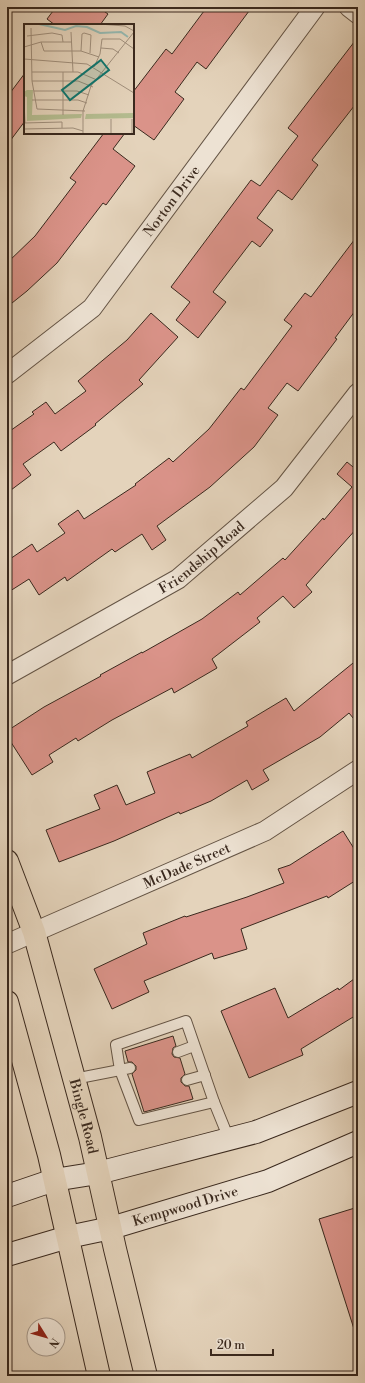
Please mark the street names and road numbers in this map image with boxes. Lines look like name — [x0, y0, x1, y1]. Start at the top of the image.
street label: Norton Drive — [140, 162, 204, 241]
street label: Friendship Road — [156, 518, 249, 598]
street label: McDade Street — [141, 839, 233, 893]
street label: Bingle Road — [64, 1076, 101, 1156]
street label: Kempwood Drive — [131, 1182, 240, 1231]

